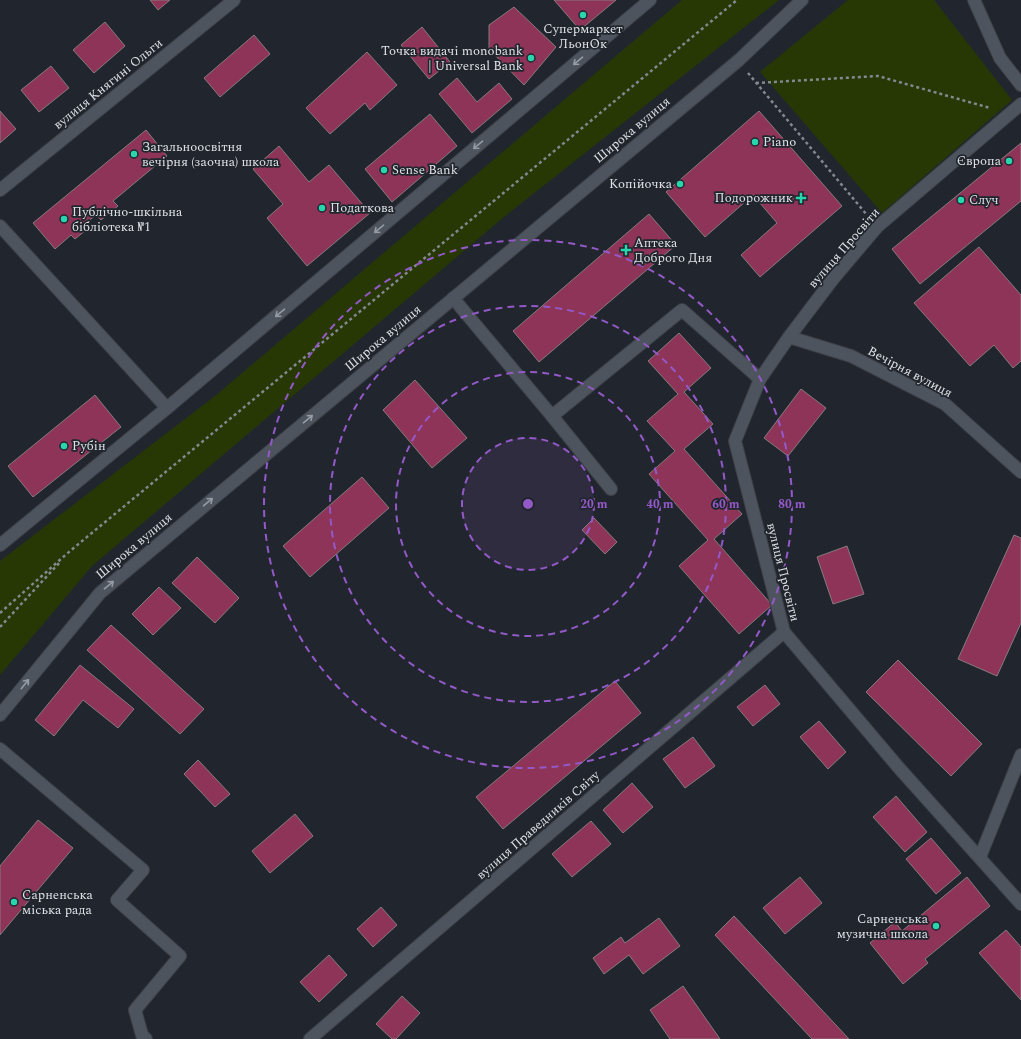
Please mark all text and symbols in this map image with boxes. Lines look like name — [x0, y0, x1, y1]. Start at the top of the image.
marker: Супермаркет ЛьонОк — [578, 10, 588, 20]
place label: Супермаркет ЛьонОк — [543, 19, 623, 54]
street label: вулиця Княгині Ольги — [49, 33, 167, 135]
place label: Точка видачі monobank | Universal Bank — [381, 41, 523, 76]
marker: Точка видачі monobank | Universal Bank — [526, 53, 536, 63]
one-way arrow — [572, 57, 583, 66]
street label: Широка вулиця — [589, 92, 675, 168]
place label: Piano — [763, 132, 796, 152]
place label: Загальноосвітня вечірня (заочна) школа — [142, 137, 280, 172]
marker: Piano — [750, 137, 760, 147]
one-way arrow — [473, 141, 484, 150]
marker: Загальноосвітня вечірня (заочна) школа — [129, 149, 139, 159]
place label: Європа — [957, 151, 1002, 171]
marker: Європа — [1004, 156, 1014, 166]
place label: Sense Bank — [392, 160, 458, 180]
marker: Sense Bank — [379, 165, 389, 175]
place label: Копійочка — [609, 174, 673, 194]
marker: Копійочка — [675, 179, 685, 189]
place label: Подорожник — [715, 188, 793, 208]
place label: Случ — [969, 190, 999, 210]
marker: Подорожник — [796, 193, 806, 203]
marker: Случ — [956, 195, 966, 205]
place label: Податкова — [330, 198, 395, 218]
place label: Публічно-шкільна бібліотека №1 — [72, 202, 183, 237]
marker: Податкова — [317, 203, 327, 213]
street label: вулиця Просвіти — [803, 203, 885, 293]
marker: Публічно-шкільна бібліотека №1 — [59, 214, 69, 224]
one-way arrow — [374, 225, 384, 234]
place label: Аптека Доброго Дня — [634, 233, 712, 268]
marker: Аптека Доброго Дня — [621, 245, 631, 255]
street label: Широка вулиця — [340, 300, 426, 376]
one-way arrow — [275, 309, 285, 318]
street label: Вечірня вулиця — [864, 341, 956, 403]
one-way arrow — [303, 414, 314, 423]
place label: Рубін — [72, 436, 106, 456]
marker: Рубін — [59, 441, 69, 451]
text: 20 m — [580, 495, 608, 514]
text: 40 m — [646, 495, 674, 514]
text: 60 m — [712, 495, 740, 514]
text: 80 m — [778, 495, 806, 514]
centre of rings — [521, 497, 535, 511]
one-way arrow — [203, 498, 214, 507]
street label: Широка вулиця — [91, 508, 177, 584]
street label: вулиця Просвіти — [761, 520, 805, 624]
one-way arrow — [103, 581, 114, 590]
one-way arrow — [20, 679, 29, 690]
street label: вулиця Праведників Світу — [472, 765, 605, 884]
place label: Сарненська міська рада — [22, 885, 94, 920]
marker: Сарненська міська рада — [9, 897, 19, 907]
place label: Сарненська музична школа — [837, 909, 929, 944]
marker: Сарненська музична школа — [931, 921, 941, 931]

